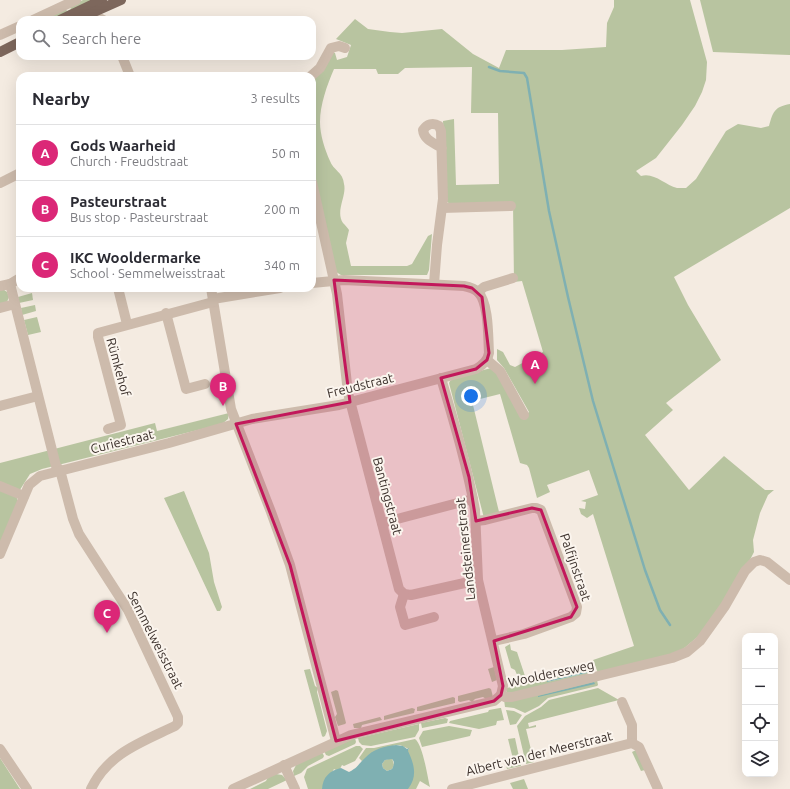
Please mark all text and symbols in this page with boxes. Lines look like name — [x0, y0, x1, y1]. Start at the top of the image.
search box — [16, 16, 316, 60]
icon: search — [30, 27, 52, 49]
text: Search here — [62, 30, 141, 47]
text: Nearby — [32, 89, 90, 108]
text: 3 results — [250, 91, 300, 105]
text: Gods Waarheid — [70, 137, 176, 154]
text: A — [40, 146, 50, 160]
text: 50 m — [271, 146, 300, 160]
text: Church · Freudstraat — [70, 154, 188, 168]
text: Pasteurstraat — [70, 193, 167, 210]
text: B — [41, 202, 49, 216]
text: 200 m — [264, 202, 300, 216]
text: Bus stop · Pasteurstraat — [70, 210, 208, 224]
text: IKC Wooldermarke — [70, 249, 201, 266]
text: C — [41, 258, 49, 272]
text: 340 m — [264, 258, 300, 272]
text: School · Semmelweisstraat — [70, 266, 225, 280]
street label: Rümkehof — [104, 336, 134, 398]
pin: A — [522, 351, 548, 384]
street label: Freudstraat — [325, 370, 395, 400]
pin: B — [210, 373, 236, 406]
your location — [461, 386, 481, 406]
street label: Curiestraat — [89, 426, 155, 456]
street label: Bantingstraat — [371, 456, 405, 536]
street label: Landsteinerstraat — [453, 497, 477, 601]
street label: Palfijnstraat — [558, 531, 594, 603]
street label: Semmelweisstraat — [125, 589, 187, 691]
pin: C — [94, 600, 120, 633]
map controls — [742, 633, 778, 777]
button: + — [742, 633, 778, 669]
street label: Woolderesweg — [507, 657, 595, 689]
button: − — [742, 669, 778, 705]
button: locate — [742, 705, 778, 741]
street label: Albert van der Meerstraat — [464, 728, 614, 778]
button: layers — [742, 741, 778, 777]

